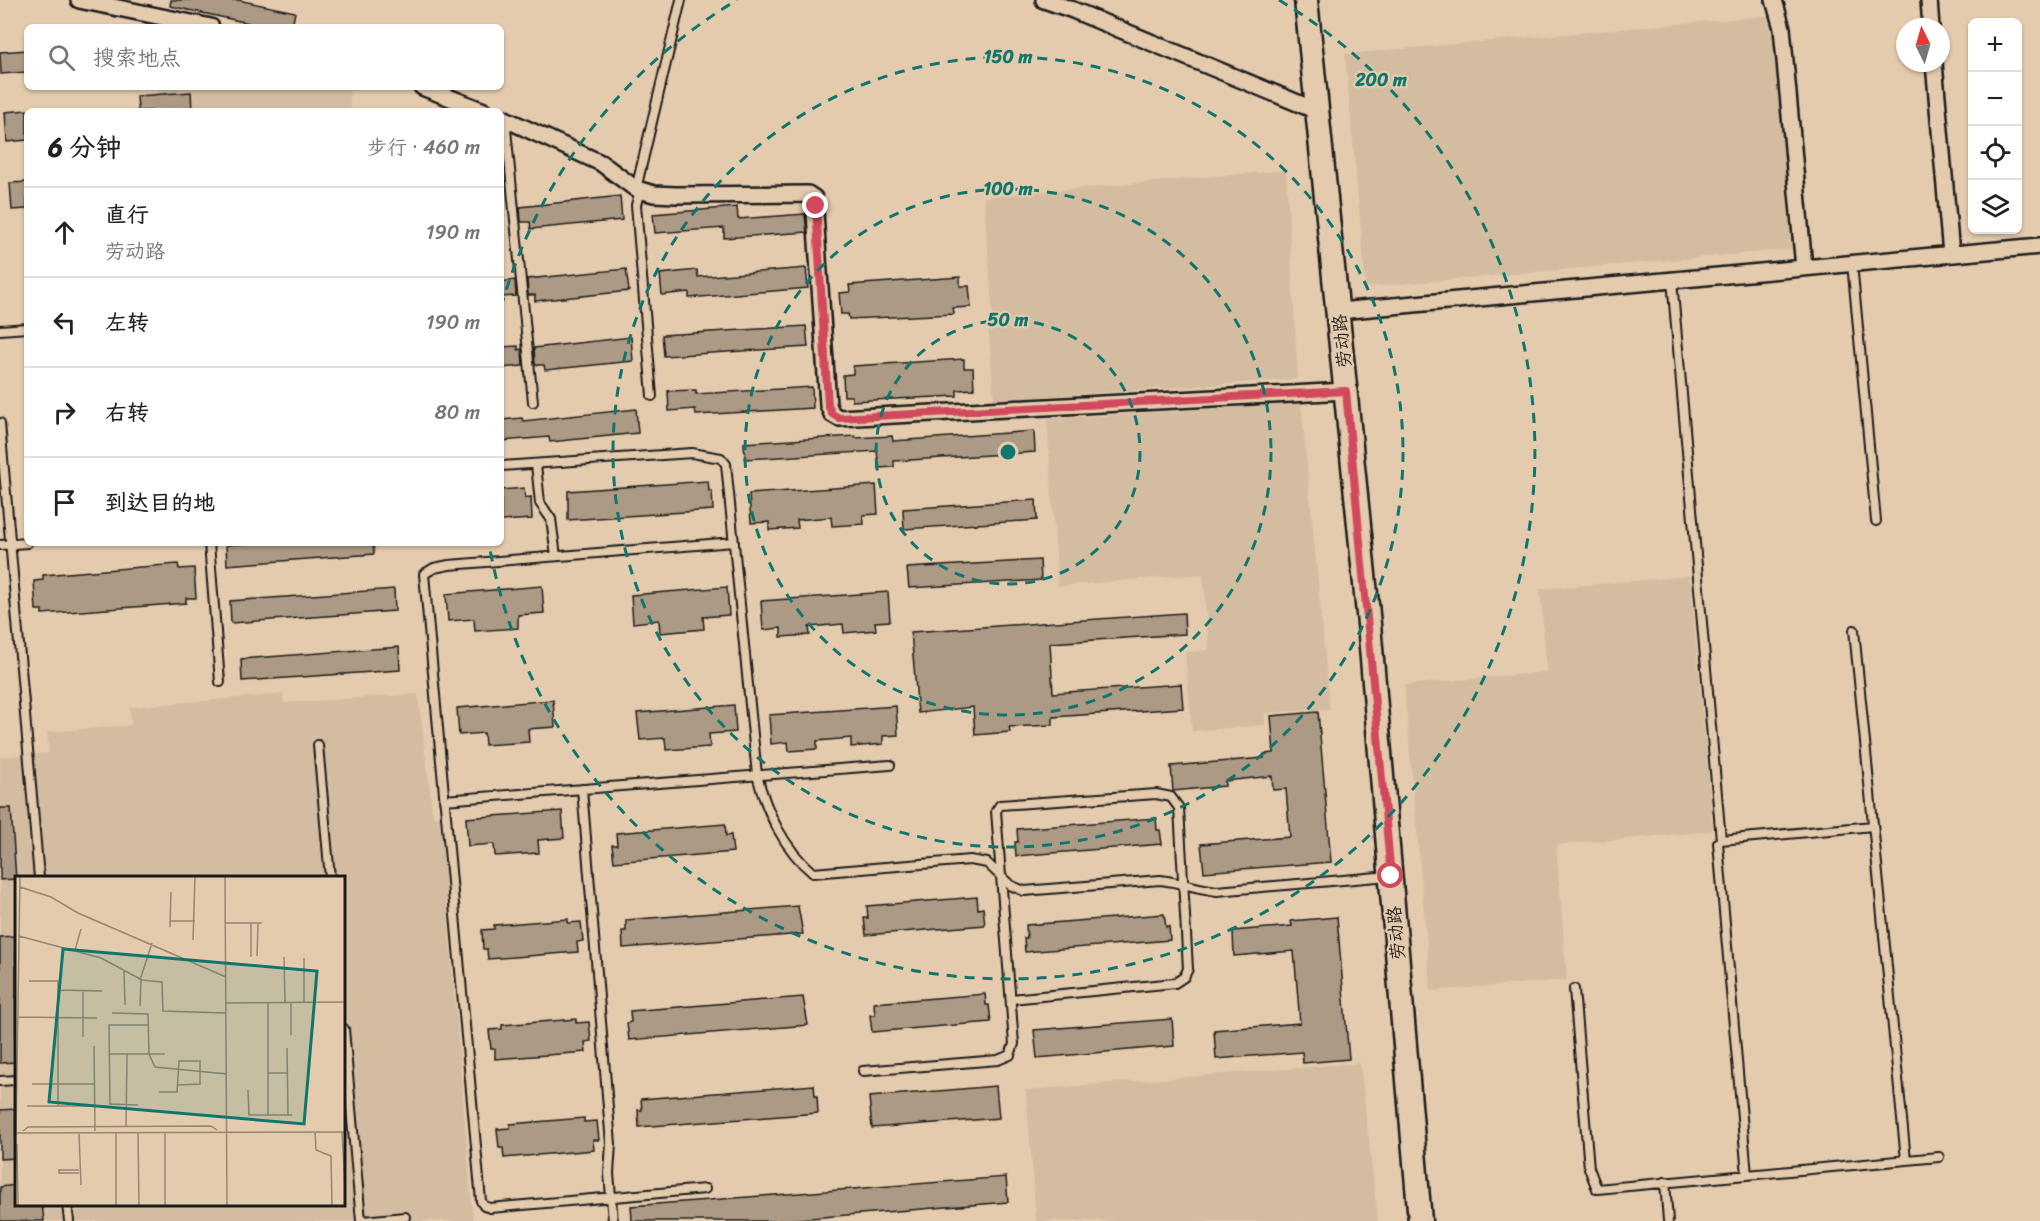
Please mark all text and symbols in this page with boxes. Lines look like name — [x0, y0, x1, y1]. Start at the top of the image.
north arrow — [1896, 18, 1950, 72]
map controls — [1968, 18, 2022, 234]
button: + — [1968, 18, 2022, 72]
search box — [24, 24, 504, 90]
text: 搜索地点 — [93, 38, 181, 77]
icon: search — [45, 41, 78, 74]
text: 150 m — [984, 41, 1032, 73]
text: 200 m — [1354, 64, 1407, 96]
button: − — [1968, 72, 2022, 126]
text: 6 分钟 — [48, 124, 122, 170]
button: locate — [1968, 126, 2022, 180]
text: 步行 · 460 m — [367, 130, 480, 165]
text: 100 m — [984, 173, 1033, 205]
button: layers — [1968, 180, 2022, 234]
route end — [802, 192, 828, 218]
text: 直行 — [105, 195, 149, 234]
text: 190 m — [426, 215, 480, 250]
icon: ahead — [48, 216, 81, 249]
text: 劳动路 — [105, 234, 165, 269]
text: 左转 — [105, 303, 149, 342]
text: 50 m — [988, 304, 1029, 336]
text: 190 m — [426, 305, 480, 340]
icon: left — [48, 306, 81, 339]
street label: 劳动路 — [1323, 312, 1361, 370]
text: 右转 — [105, 393, 149, 432]
text: 80 m — [435, 395, 480, 430]
icon: right — [48, 396, 81, 429]
centre of rings — [998, 442, 1018, 462]
text: 到达目的地 — [105, 483, 215, 522]
icon: arrive — [48, 486, 81, 519]
route start — [1377, 862, 1403, 888]
inset map — [15, 876, 345, 1206]
street label: 劳动路 — [1378, 905, 1414, 961]

